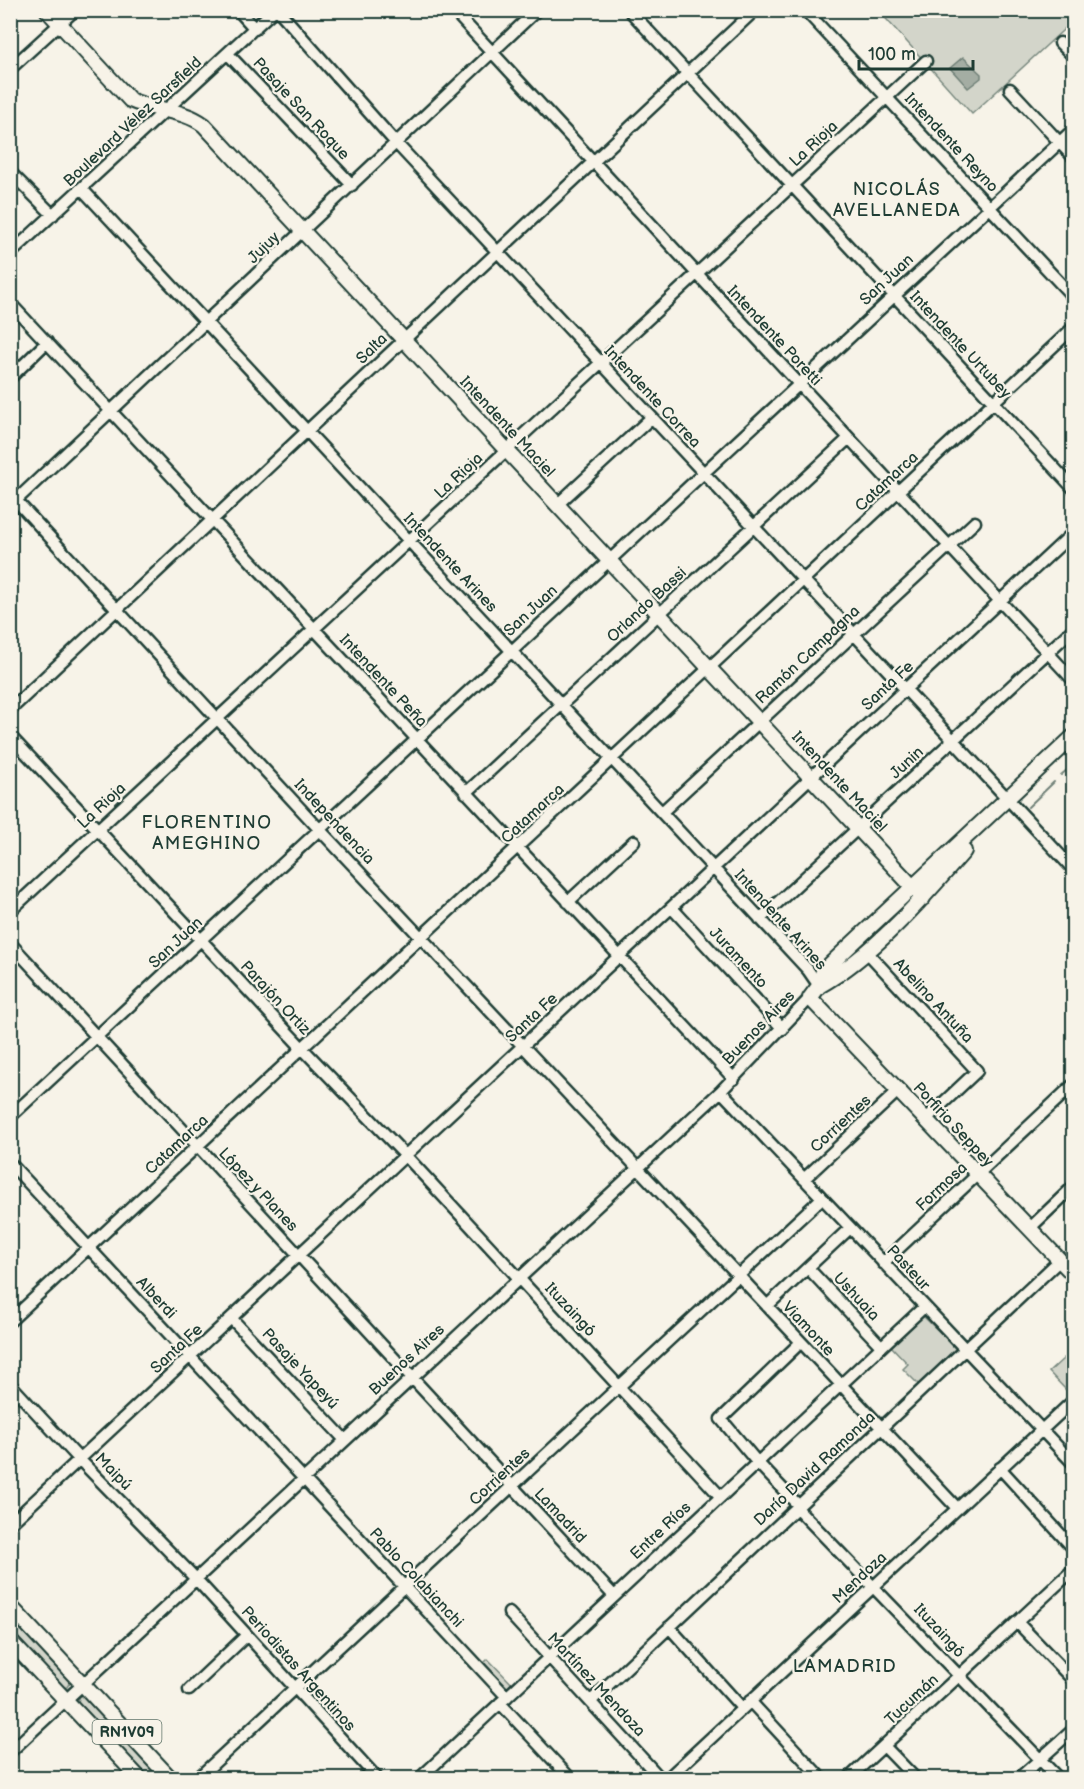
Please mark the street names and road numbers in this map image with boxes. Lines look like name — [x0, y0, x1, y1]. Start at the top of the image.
street label: Boulevard Vélez Sarsfield — [60, 53, 206, 191]
street label: Pasaje San Roque — [249, 54, 354, 165]
street label: Intendente Reyno — [900, 89, 1002, 197]
street label: La Rioja — [786, 117, 842, 171]
street label: Jujuy — [244, 228, 285, 268]
street label: San Juan — [856, 250, 918, 310]
street label: Intendente Poretti — [723, 282, 825, 390]
street label: Intendente Urtubey — [905, 287, 1015, 403]
street label: Salta — [353, 330, 391, 368]
street label: Intendente Correa — [600, 342, 704, 452]
street label: Intendente Maciel — [455, 373, 559, 481]
street label: Catamarca — [852, 448, 922, 516]
street label: La Rioja — [431, 449, 487, 503]
street label: Intendente Arines — [399, 510, 501, 617]
street label: Orlando Bassi — [603, 563, 691, 647]
street label: San Juan — [500, 581, 562, 641]
street label: Ramón Campagna — [752, 602, 864, 708]
street label: Intendente Peña — [335, 631, 431, 731]
street label: Santa Fe — [858, 657, 918, 715]
street label: Intendente Maciel — [787, 728, 891, 836]
street label: Junin — [886, 743, 928, 783]
street label: Independencia — [290, 776, 378, 868]
street label: La Rioja — [74, 779, 130, 833]
street label: Catamarca — [498, 780, 568, 848]
street label: Intendente Arines — [730, 866, 830, 974]
street label: San Juan — [145, 913, 207, 973]
street label: Juramento — [705, 923, 771, 993]
street label: Abelino Antuña — [889, 955, 977, 1047]
street label: Parajón Ortiz — [236, 957, 314, 1039]
street label: Buenos Aires — [719, 987, 799, 1069]
street label: Santa Fe — [502, 989, 562, 1047]
street label: Porfirio Seppey — [909, 1079, 998, 1172]
street label: Corrientes — [807, 1091, 875, 1157]
street label: Catamarca — [142, 1111, 212, 1179]
street label: López y Planes — [214, 1144, 302, 1236]
street label: Formosa — [912, 1158, 972, 1216]
street label: Pasteur — [882, 1241, 934, 1295]
street label: Ushuaia — [829, 1269, 883, 1325]
street label: Alberdi — [132, 1273, 180, 1323]
street label: Ituzaingó — [540, 1279, 600, 1341]
street label: Viamonte — [778, 1298, 838, 1361]
street label: Santa Fe — [147, 1320, 207, 1378]
street label: Buenos Aires — [365, 1320, 449, 1400]
street label: Pasaje Yapeyú — [258, 1325, 342, 1413]
street label: Darío David Ramonda — [750, 1408, 880, 1530]
street label: Corrientes — [466, 1444, 534, 1510]
street label: Maipú — [91, 1449, 135, 1495]
street label: Lamadrid — [530, 1485, 590, 1547]
street label: Entre Ríos — [627, 1498, 695, 1564]
street label: Pablo Colabianchi — [365, 1524, 467, 1632]
street label: Mendoza — [829, 1548, 891, 1608]
street label: Ituzaingó — [909, 1600, 969, 1662]
street label: Periodistas Argentinos — [237, 1603, 359, 1736]
street label: Martínez Mendoza — [543, 1629, 649, 1741]
street label: Tucumán — [881, 1671, 943, 1729]
road number: RN1V09 — [92, 1720, 162, 1744]

